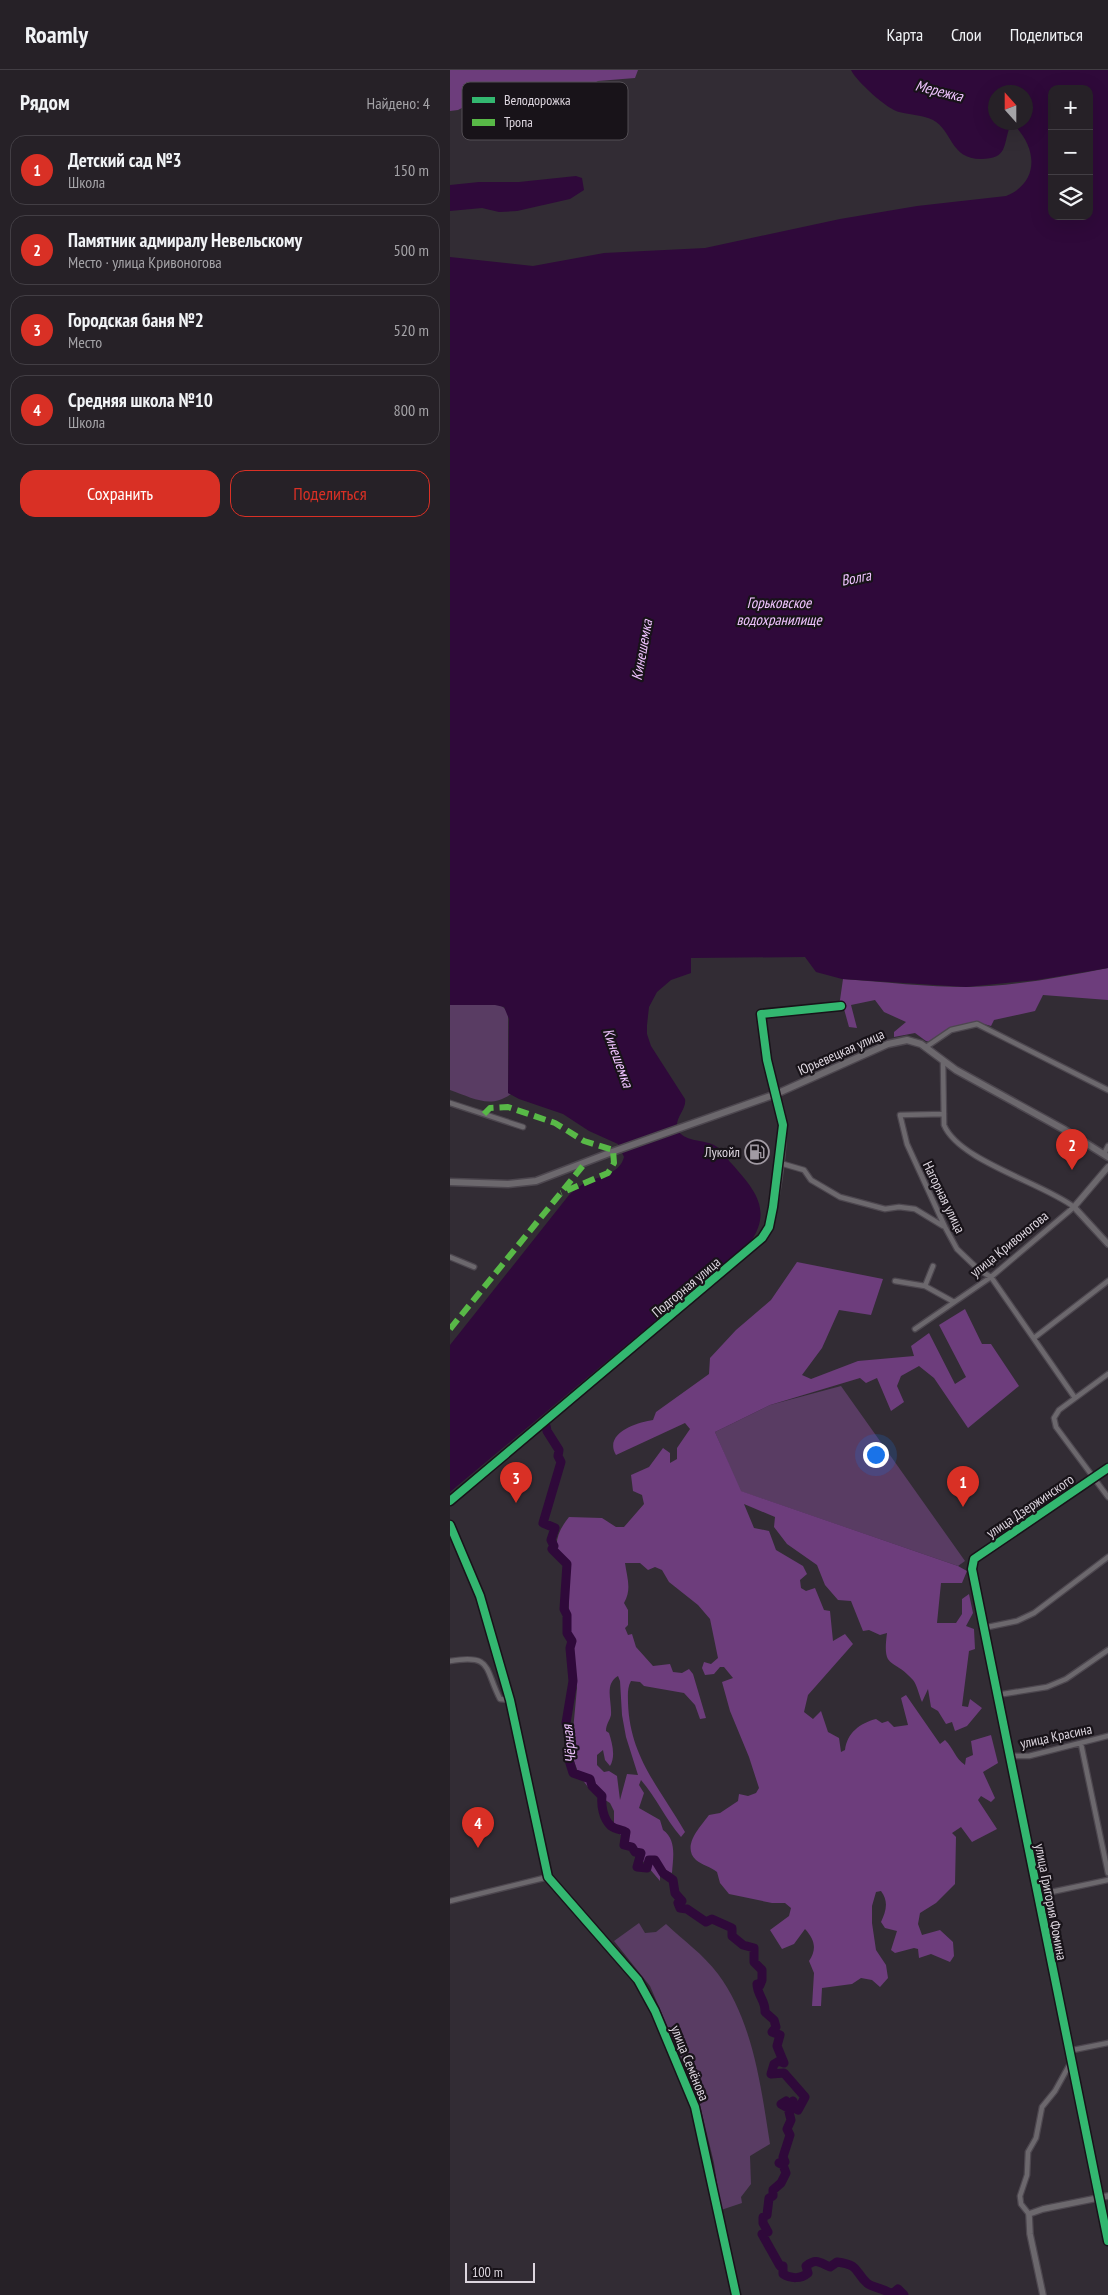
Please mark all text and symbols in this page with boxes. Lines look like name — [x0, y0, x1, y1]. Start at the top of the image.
text: Roamly — [25, 19, 88, 50]
text: Карта — [886, 23, 923, 46]
text: Слои — [951, 23, 982, 46]
text: Поделиться — [1010, 23, 1083, 46]
water label: Мережка — [913, 75, 966, 106]
legend — [462, 82, 628, 140]
north arrow — [988, 85, 1033, 130]
map controls — [1048, 85, 1093, 220]
button: + — [1048, 85, 1093, 130]
text: Рядом — [20, 89, 70, 116]
text: Велодорожка — [504, 91, 571, 109]
text: Найдено: 4 — [367, 93, 430, 113]
text: Тропа — [504, 113, 533, 131]
button: − — [1048, 130, 1093, 175]
text: Детский сад №3 — [68, 148, 182, 172]
text: 1 — [33, 160, 41, 180]
text: 150 m — [394, 160, 429, 180]
text: Школа — [68, 172, 105, 192]
button: layers — [1048, 175, 1093, 220]
text: Памятник адмиралу Невельскому — [68, 228, 302, 252]
text: 2 — [33, 240, 41, 260]
text: 500 m — [394, 240, 429, 260]
text: Место · улица Кривоногова — [68, 252, 222, 272]
text: Городская баня №2 — [68, 308, 204, 332]
text: 3 — [33, 320, 41, 340]
text: 520 m — [394, 320, 429, 340]
text: Место — [68, 332, 102, 352]
text: Средняя школа №10 — [68, 388, 213, 412]
text: 4 — [33, 400, 41, 420]
text: 800 m — [394, 400, 429, 420]
text: Школа — [68, 412, 105, 432]
button: Сохранить — [20, 470, 220, 517]
button: Поделиться — [230, 470, 430, 517]
water label: Волга — [839, 565, 873, 590]
water label: Горьковское водохранилище — [736, 593, 822, 629]
water label: Кинешемка — [627, 617, 656, 682]
street label: Юрьевецкая улица — [795, 1025, 887, 1079]
water label: Кинешемка — [599, 1026, 638, 1091]
pin: 2 — [1056, 1129, 1088, 1170]
fuel station icon: Лукойл — [744, 1139, 770, 1165]
place label: Лукойл — [704, 1143, 740, 1161]
street label: Нагорная улица — [919, 1158, 969, 1236]
street label: улица Кривоногова — [966, 1207, 1052, 1281]
street label: Подгорная улица — [648, 1253, 724, 1321]
your location — [863, 1442, 889, 1468]
pin: 3 — [500, 1462, 532, 1503]
pin: 1 — [947, 1466, 979, 1507]
street label: улица Дзержинского — [983, 1470, 1077, 1542]
street label: улица Красина — [1018, 1720, 1094, 1752]
water label: Чёрная — [557, 1723, 580, 1764]
pin: 4 — [462, 1807, 494, 1848]
street label: улица Григория Фомина — [1031, 1842, 1071, 1962]
street label: улица Семёнова — [667, 2023, 713, 2103]
scale bar — [465, 2260, 535, 2283]
text: 100 m — [472, 2263, 503, 2281]

